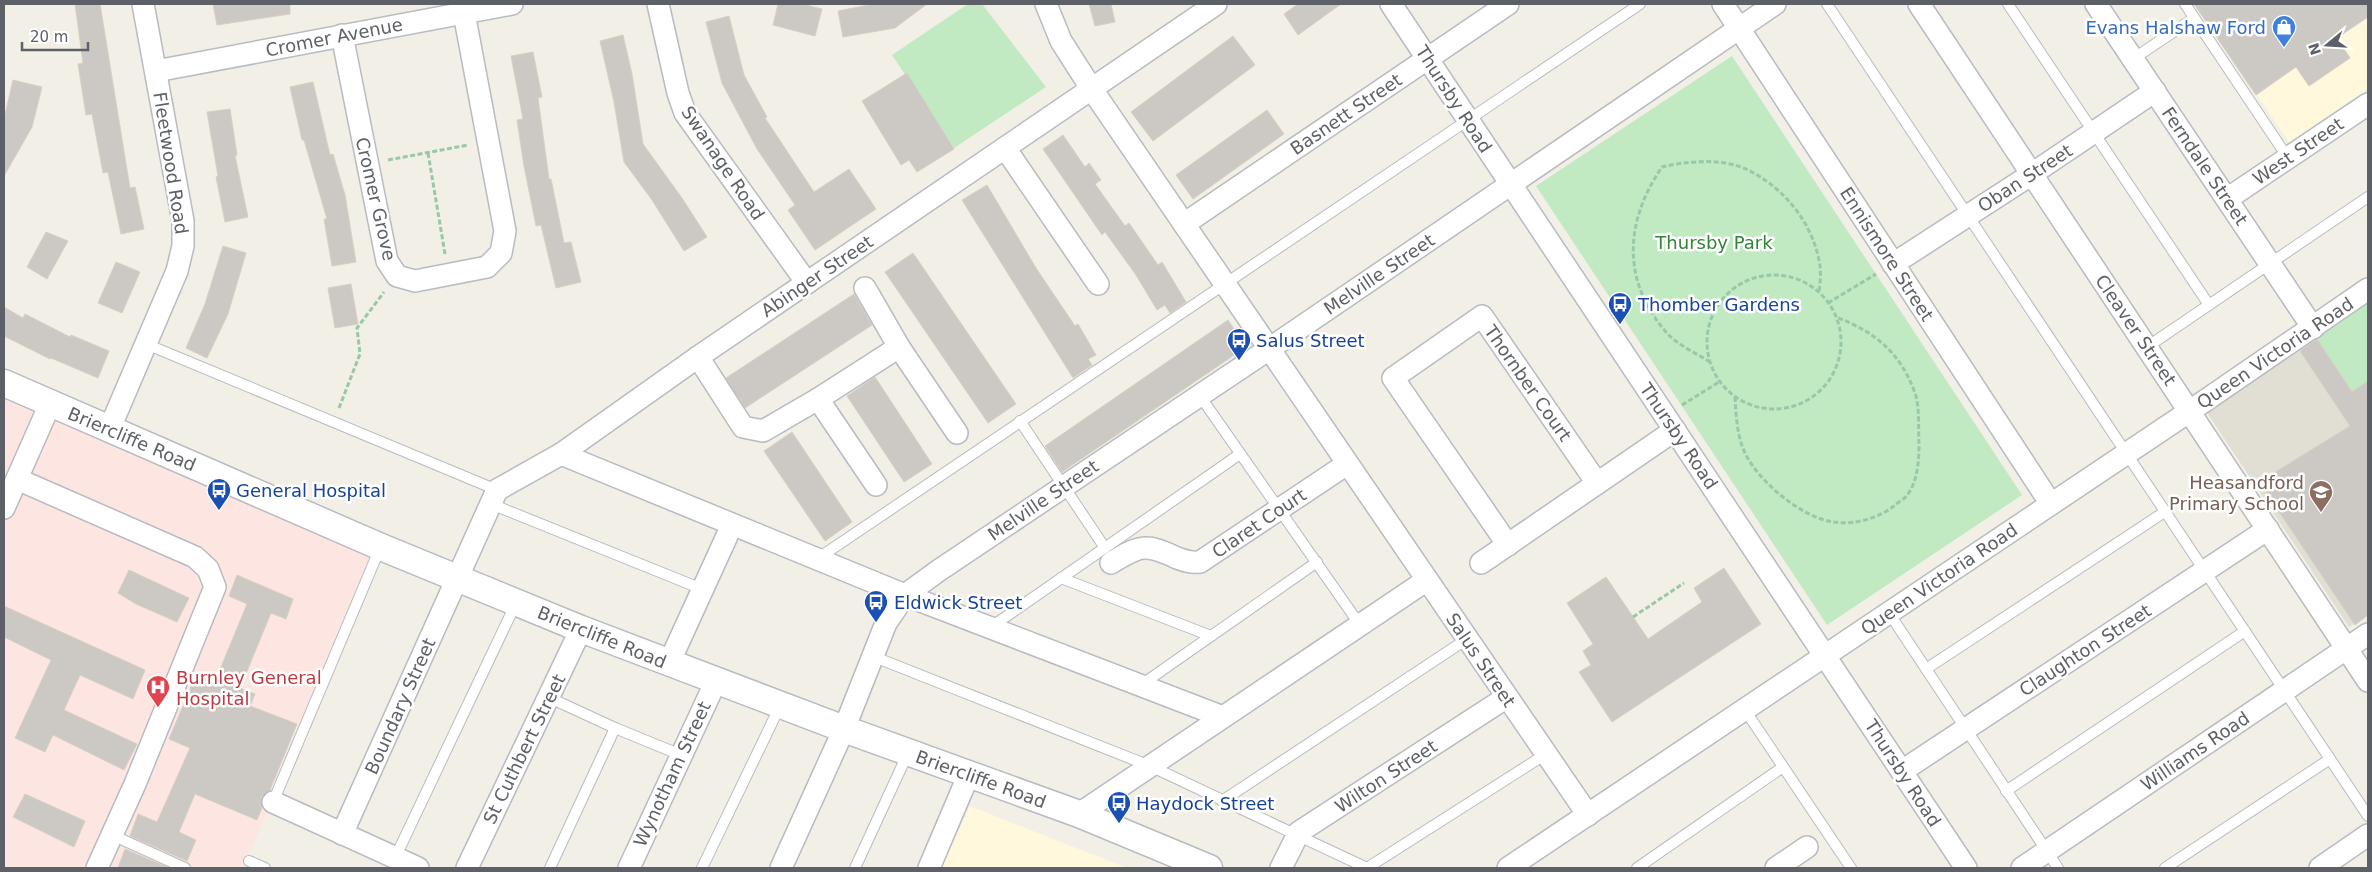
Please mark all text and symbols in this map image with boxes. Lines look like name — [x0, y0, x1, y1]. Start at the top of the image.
street label: Cromer Avenue — [264, 13, 404, 61]
shop icon: Evans Halshaw Ford — [2271, 14, 2297, 48]
place label: Evans Halshaw Ford — [2085, 17, 2266, 38]
scale bar — [22, 20, 89, 52]
north arrow — [2302, 20, 2352, 70]
text: 20 m — [30, 28, 68, 46]
street label: Thursby Road — [1411, 41, 1496, 157]
text: N — [2305, 41, 2324, 57]
street label: Basnett Street — [1286, 69, 1406, 159]
street label: Fleetwood Road — [149, 90, 193, 236]
street label: Swanage Road — [677, 102, 769, 224]
street label: Ferndale Street — [2158, 103, 2252, 229]
street label: West Street — [2249, 113, 2347, 189]
street label: Cromer Grove — [352, 135, 400, 263]
street label: Oban Street — [1974, 140, 2076, 216]
street label: Ennismore Street — [1836, 183, 1938, 325]
street label: Melville Street — [1320, 229, 1438, 319]
street label: Abinger Street — [757, 231, 877, 321]
park label: Thursby Park — [1654, 232, 1773, 253]
street label: Cleaver Street — [2091, 271, 2181, 389]
bus stop icon: Thomber Gardens — [1607, 291, 1633, 325]
street label: Queen Victoria Road — [2193, 293, 2357, 413]
place label: Thomber Gardens — [1637, 294, 1800, 315]
street label: Thornber Court — [1480, 320, 1576, 445]
bus stop icon: Salus Street — [1226, 327, 1252, 361]
place label: Salus Street — [1256, 330, 1365, 351]
street label: Thursby Road — [1635, 378, 1722, 493]
street label: Briercliffe Road — [65, 403, 199, 475]
street label: Melville Street — [984, 455, 1102, 545]
place label: Heasandford Primary School — [2169, 472, 2304, 514]
bus stop icon: General Hospital — [206, 477, 232, 511]
school or university icon: Heasandford Primary School — [2308, 479, 2334, 513]
place label: General Hospital — [236, 480, 386, 501]
street label: Claret Court — [1208, 484, 1310, 562]
street label: Queen Victoria Road — [1857, 519, 2021, 639]
bus stop icon: Eldwick Street — [863, 589, 889, 623]
place label: Eldwick Street — [894, 592, 1022, 613]
street label: Claughton Street — [2015, 600, 2155, 700]
street label: Briercliffe Road — [535, 602, 669, 672]
street label: Salus Street — [1442, 609, 1520, 711]
street label: Boundary Street — [360, 635, 440, 777]
place label: Burnley General Hospital — [176, 667, 322, 709]
street label: St Cuthbert Street — [479, 671, 569, 827]
hospital icon: Burnley General Hospital — [145, 674, 171, 708]
street label: Wynotham Street — [629, 698, 715, 850]
street label: Williams Road — [2137, 707, 2253, 795]
street label: Thursby Road — [1860, 715, 1945, 831]
street label: Wilton Street — [1331, 735, 1441, 817]
street label: Briercliffe Road — [913, 746, 1049, 812]
bus stop icon: Haydock Street — [1106, 790, 1132, 824]
place label: Haydock Street — [1136, 793, 1274, 814]

